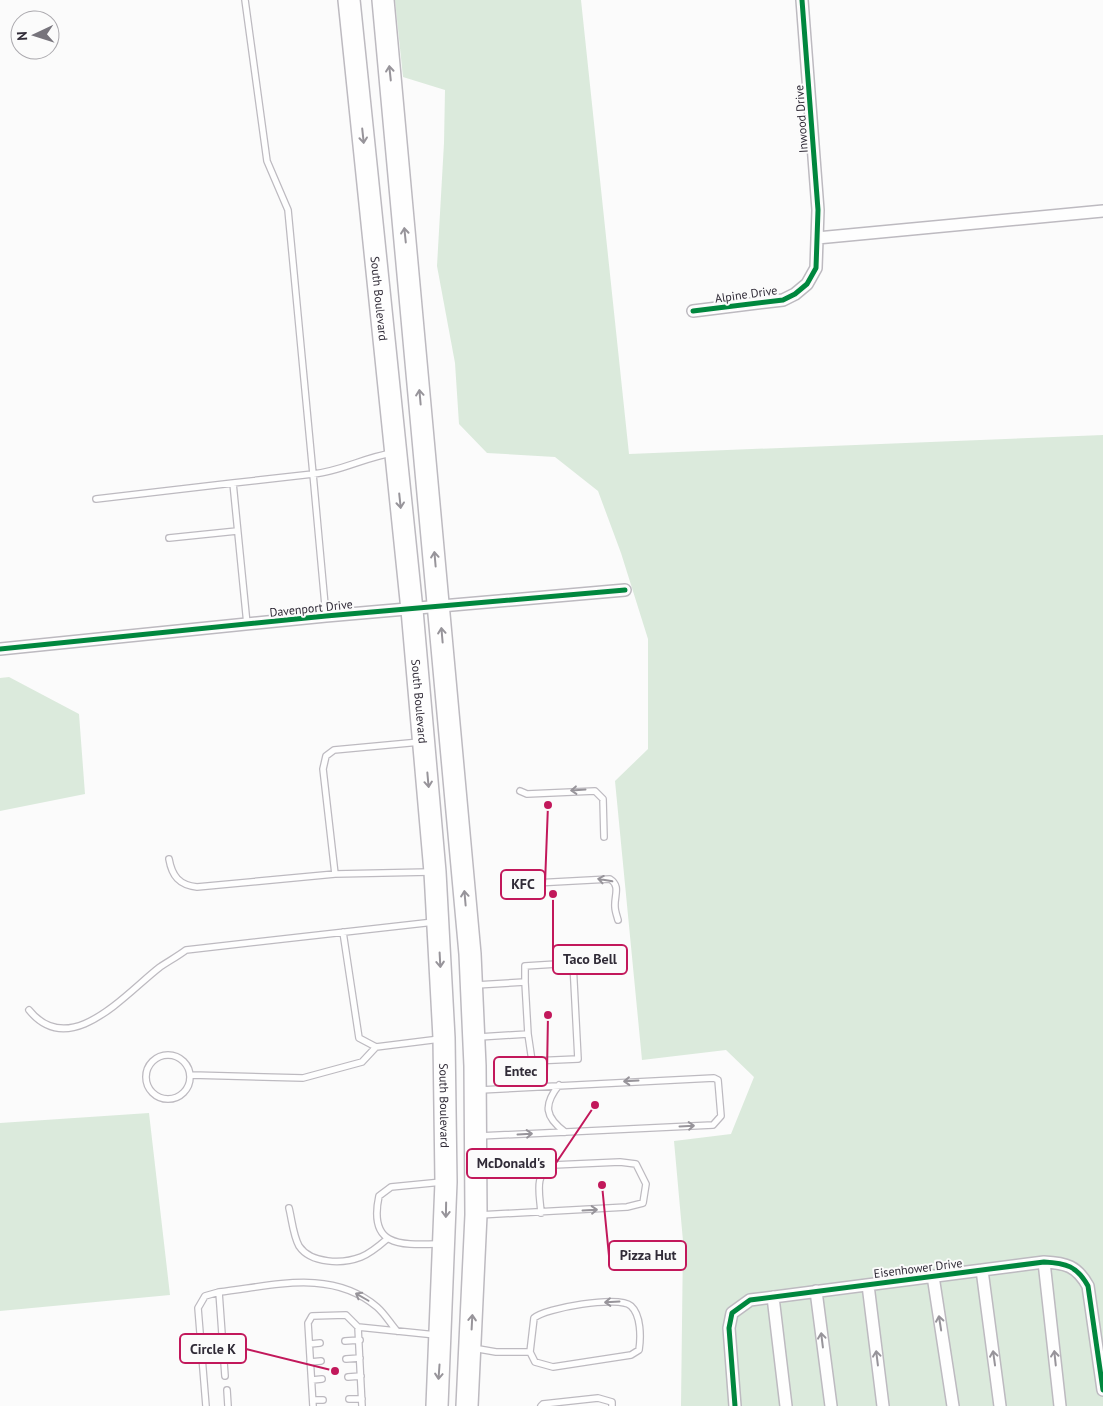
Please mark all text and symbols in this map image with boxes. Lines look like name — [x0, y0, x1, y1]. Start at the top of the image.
north arrow — [10, 10, 60, 60]
text: N — [13, 31, 31, 41]
one-way arrow — [385, 66, 395, 82]
street label: Inwood Drive — [791, 84, 811, 154]
one-way arrow — [358, 127, 368, 143]
one-way arrow — [401, 227, 410, 243]
street label: South Boulevard — [368, 255, 392, 341]
street label: Alpine Drive — [714, 282, 778, 306]
one-way arrow — [415, 389, 425, 405]
one-way arrow — [395, 493, 405, 509]
one-way arrow — [430, 551, 439, 567]
street label: Davenport Drive — [269, 596, 353, 620]
one-way arrow — [437, 628, 447, 644]
street label: South Boulevard — [409, 659, 431, 744]
one-way arrow — [423, 772, 432, 788]
one-way arrow — [570, 786, 586, 795]
callout: KFC — [501, 870, 545, 899]
one-way arrow — [598, 874, 614, 884]
text: KFC — [511, 875, 535, 893]
one-way arrow — [461, 890, 470, 906]
callout: Taco Bell — [553, 945, 627, 974]
text: Taco Bell — [563, 950, 618, 968]
one-way arrow — [436, 952, 445, 968]
callout: Entec — [494, 1057, 547, 1086]
text: Entec — [505, 1062, 537, 1080]
street label: South Boulevard — [437, 1063, 453, 1148]
one-way arrow — [623, 1076, 639, 1086]
one-way arrow — [679, 1122, 695, 1131]
one-way arrow — [517, 1130, 533, 1139]
callout: McDonald's — [467, 1149, 556, 1178]
text: McDonald's — [477, 1154, 545, 1172]
one-way arrow — [441, 1202, 450, 1218]
one-way arrow — [582, 1205, 598, 1214]
callout: Pizza Hut — [609, 1241, 686, 1270]
text: Pizza Hut — [620, 1246, 676, 1264]
street label: Eisenhower Drive — [873, 1255, 963, 1281]
one-way arrow — [355, 1292, 370, 1302]
one-way arrow — [605, 1297, 621, 1306]
one-way arrow — [468, 1315, 477, 1331]
one-way arrow — [935, 1316, 945, 1332]
one-way arrow — [817, 1333, 827, 1349]
callout: Circle K — [180, 1334, 246, 1363]
text: Circle K — [190, 1340, 236, 1358]
one-way arrow — [872, 1350, 882, 1366]
one-way arrow — [989, 1350, 999, 1366]
one-way arrow — [1050, 1350, 1060, 1366]
one-way arrow — [434, 1364, 443, 1380]

